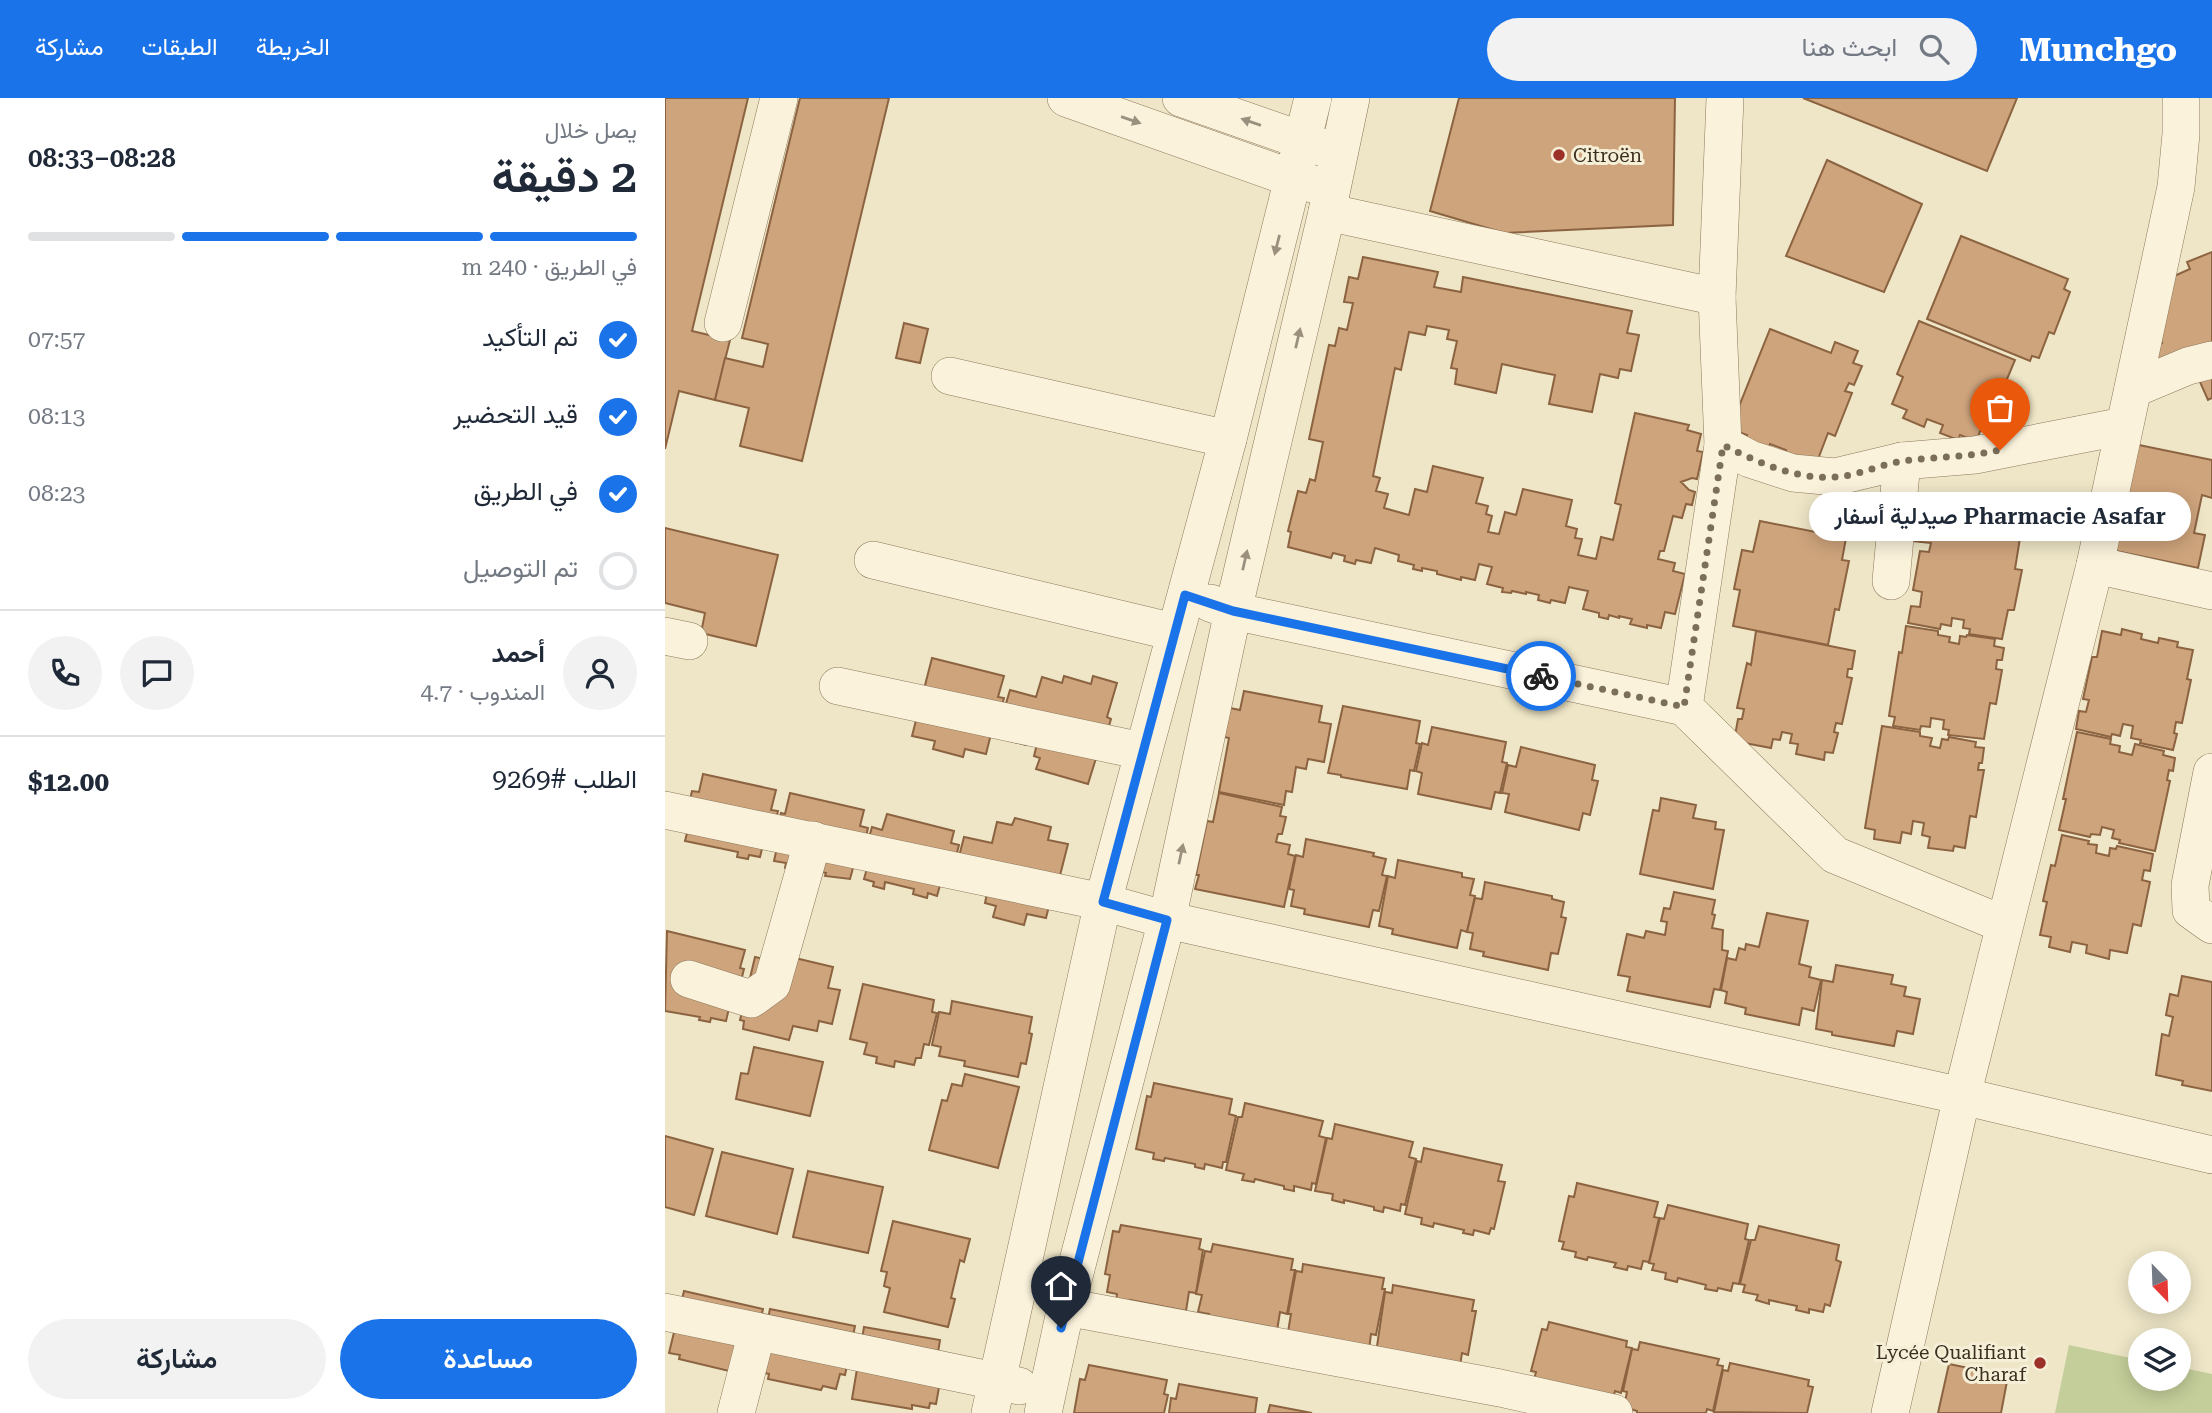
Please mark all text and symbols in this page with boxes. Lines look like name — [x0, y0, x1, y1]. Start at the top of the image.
search box — [1487, 18, 1977, 81]
icon: search — [1915, 30, 1953, 68]
text: Munchgo — [2019, 30, 2177, 69]
text: ابحث هنا — [1802, 32, 1897, 62]
text: مشاركة — [35, 33, 103, 61]
text: الطبقات — [141, 33, 218, 61]
text: الخريطة — [256, 33, 330, 61]
one-way arrow — [1120, 115, 1141, 126]
one-way arrow — [1240, 116, 1261, 127]
text: يصل خلال — [545, 117, 637, 144]
text: 08:28–08:33 — [28, 143, 176, 173]
place label: Citroën — [1573, 144, 1642, 167]
marker: Citroën — [1551, 147, 1567, 163]
text: 2 دقيقة — [492, 149, 637, 203]
one-way arrow — [1271, 234, 1282, 256]
text: في الطريق · 240 m — [462, 254, 637, 281]
icon: check — [599, 321, 637, 359]
text: تم التأكيد — [482, 322, 578, 352]
text: 07:57 — [28, 326, 85, 353]
one-way arrow — [1293, 327, 1304, 349]
pin — [1970, 378, 2030, 450]
icon: bag — [1981, 389, 2019, 427]
icon: check — [599, 398, 637, 436]
text: قيد التحضير — [453, 399, 578, 429]
text: 08:13 — [28, 403, 85, 430]
icon: check — [599, 475, 637, 513]
text: في الطريق — [473, 476, 578, 506]
text: 08:23 — [28, 480, 85, 507]
callout: Pharmacie Asafar صيدلية أسفار — [1809, 492, 2191, 541]
text: Pharmacie Asafar صيدلية أسفار — [1834, 503, 2166, 530]
one-way arrow — [1240, 549, 1251, 571]
text: تم التوصيل — [463, 553, 578, 583]
button: phone — [28, 636, 102, 710]
button: chat — [120, 636, 194, 710]
button: person — [563, 636, 637, 710]
text: أحمد — [492, 638, 545, 668]
courier — [1506, 641, 1576, 711]
icon: bike — [1522, 657, 1560, 695]
text: المندوب · 4.7 — [420, 679, 545, 706]
text: الطلب #9269 — [492, 764, 637, 794]
text: $12.00 — [28, 767, 109, 797]
one-way arrow — [1176, 843, 1187, 865]
north arrow — [2128, 1251, 2191, 1314]
map controls — [2128, 1251, 2191, 1391]
pin — [1031, 1256, 1091, 1328]
icon: home — [1042, 1267, 1080, 1305]
button: مشاركة — [28, 1319, 326, 1399]
button: مساعدة — [340, 1319, 637, 1399]
button: layers — [2128, 1328, 2191, 1391]
place label: Lycée Qualifiant Charaf — [1876, 1341, 2027, 1386]
marker: Lycée Qualifiant Charaf — [2032, 1355, 2048, 1371]

